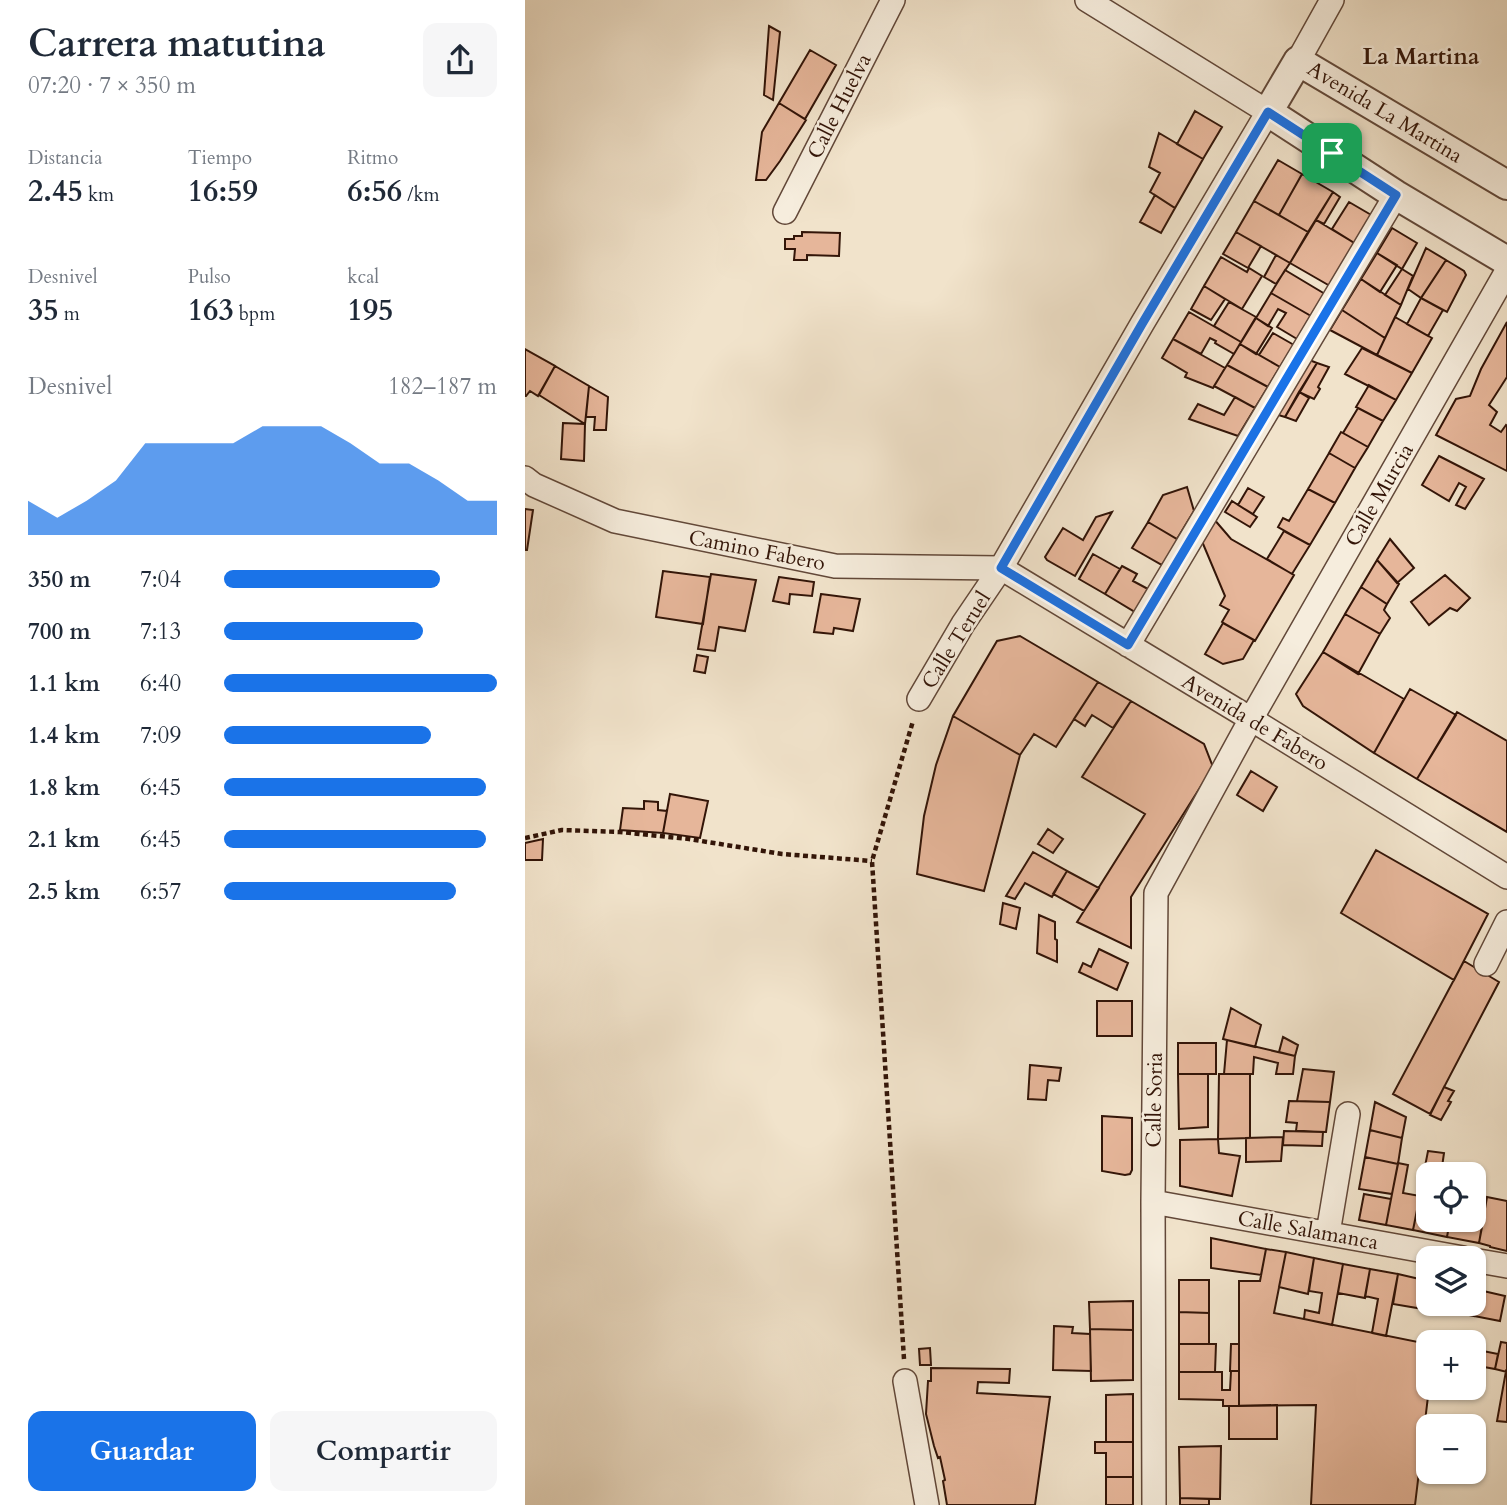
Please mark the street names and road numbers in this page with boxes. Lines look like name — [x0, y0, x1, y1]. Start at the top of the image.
street label: Calle Huelva — [800, 49, 878, 164]
street label: Avenida La Martina — [1302, 55, 1468, 170]
street label: Calle Murcia — [1338, 438, 1421, 552]
street label: Camino Fabero — [686, 523, 828, 578]
street label: Calle Teruel — [915, 586, 998, 695]
street label: Avenida de Fabero — [1176, 667, 1333, 778]
street label: Calle Soria — [1139, 1052, 1170, 1148]
street label: Calle Salamanca — [1235, 1204, 1381, 1257]

